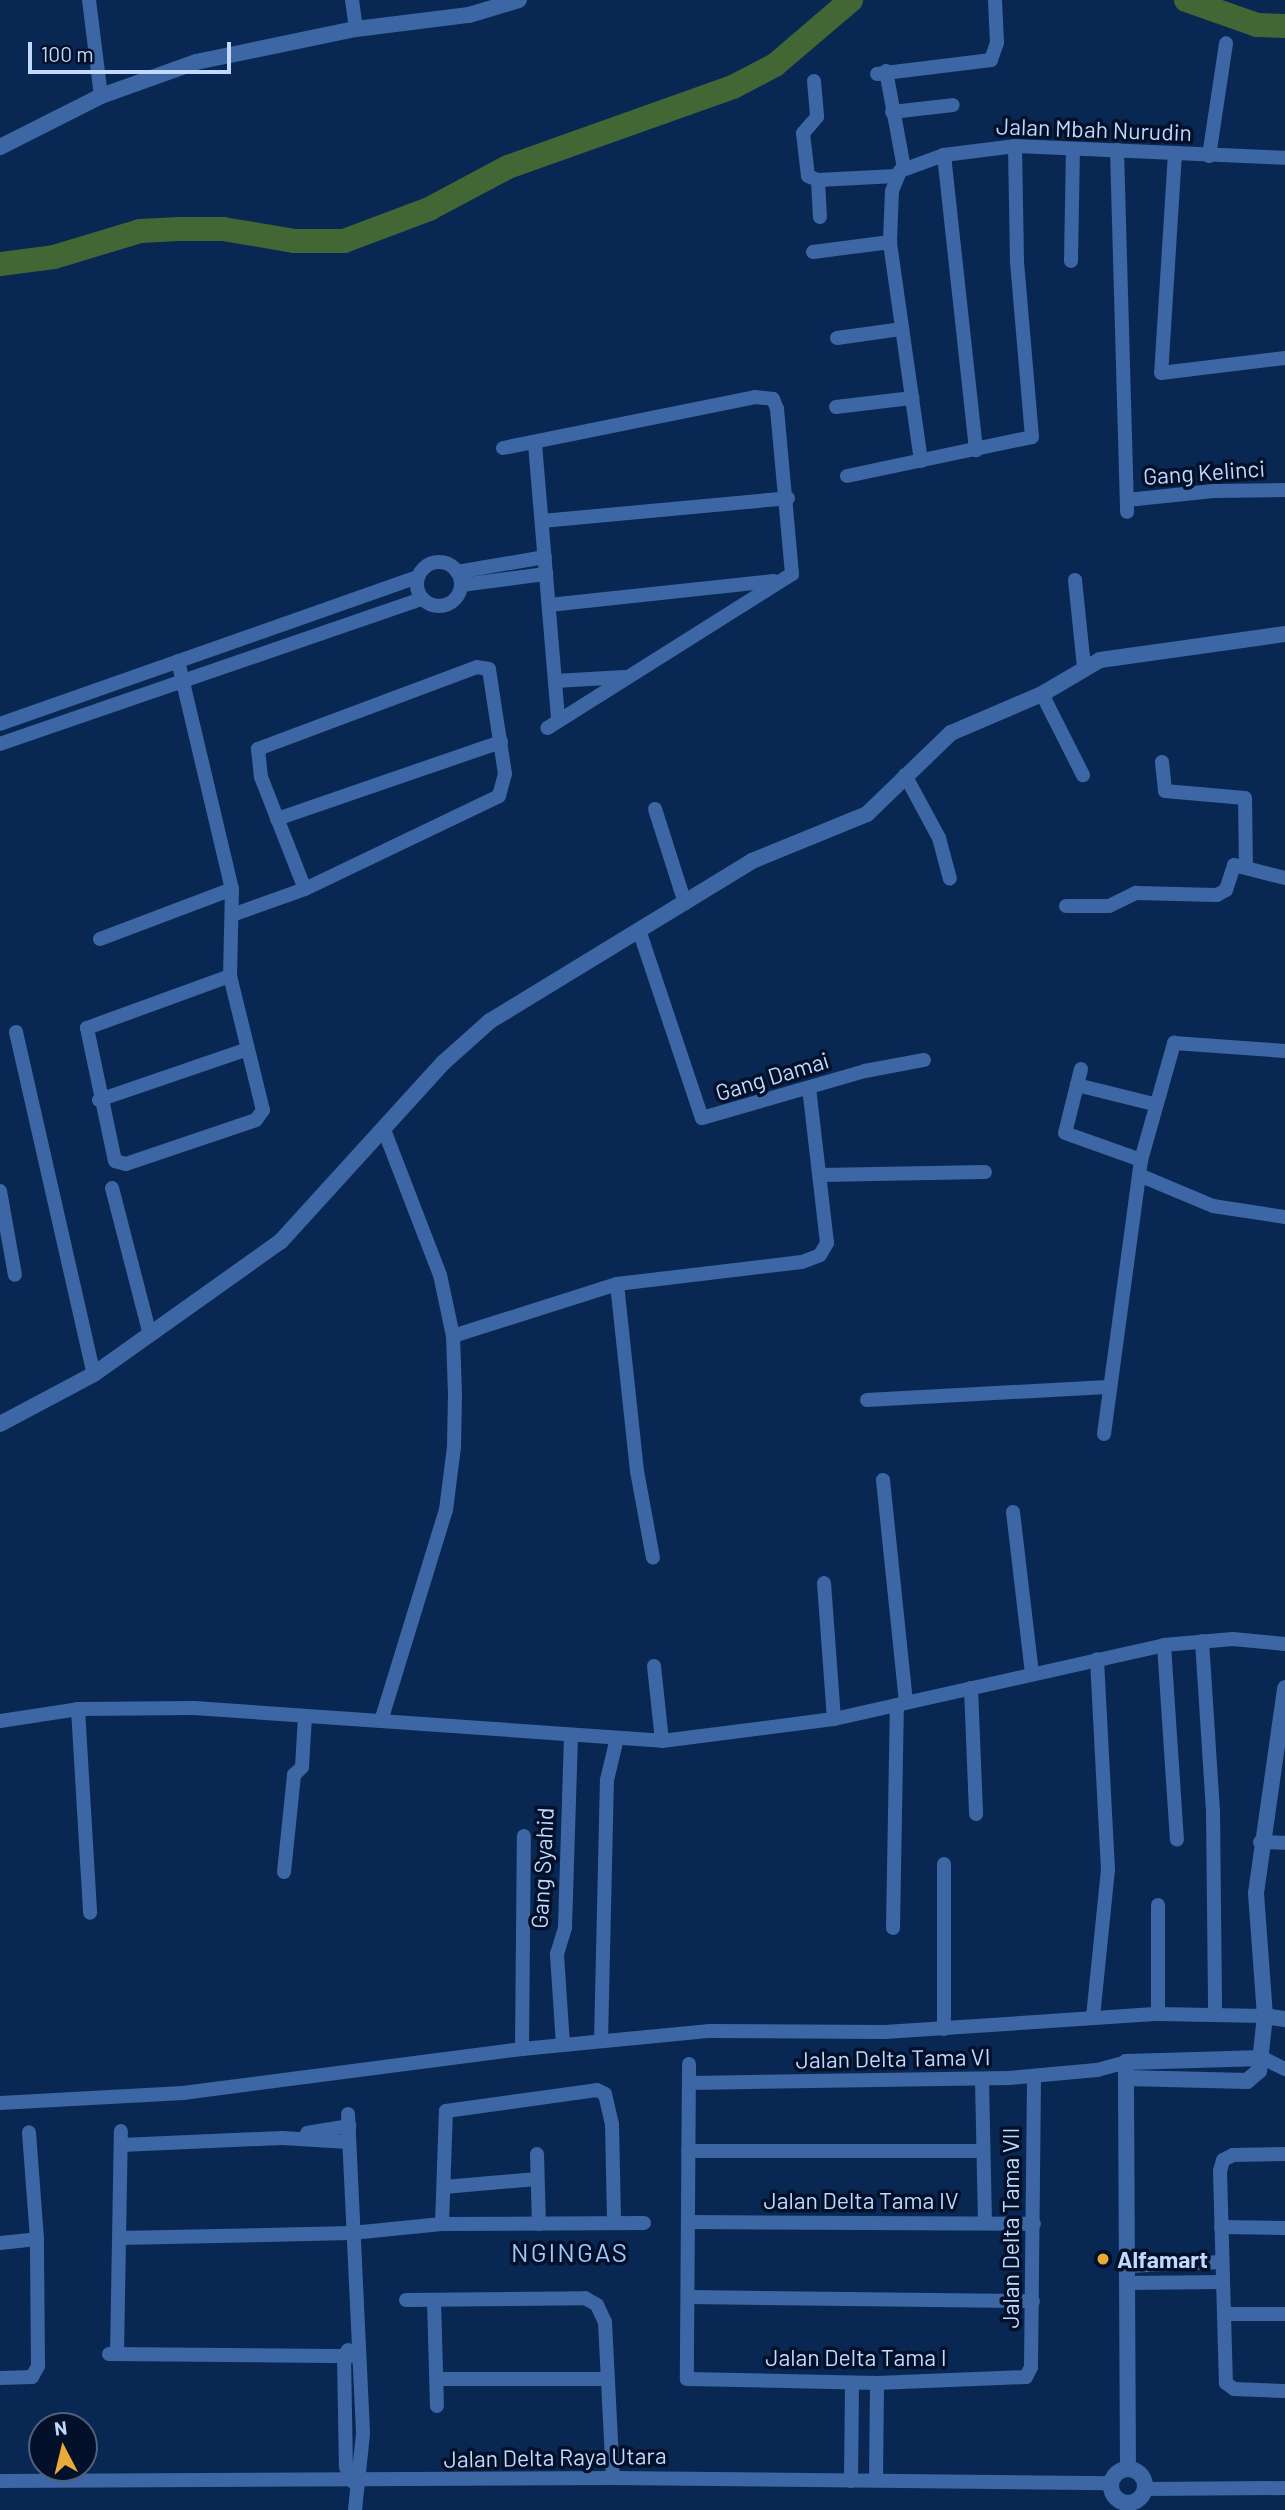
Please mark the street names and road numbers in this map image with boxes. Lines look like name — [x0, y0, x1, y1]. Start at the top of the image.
street label: Jalan Mbah Nurudin — [995, 112, 1193, 146]
street label: Gang Kelinci — [1142, 454, 1266, 490]
street label: Gang Damai — [712, 1046, 832, 1106]
street label: Gang Syahid — [525, 1807, 559, 1929]
street label: Jalan Delta Tama VI — [795, 2043, 991, 2073]
street label: Jalan Delta Tama VII — [996, 2128, 1024, 2328]
street label: Jalan Delta Tama IV — [764, 2186, 958, 2214]
street label: Jalan Delta Tama I — [765, 2343, 947, 2371]
street label: Jalan Delta Raya Utara — [443, 2441, 667, 2473]

